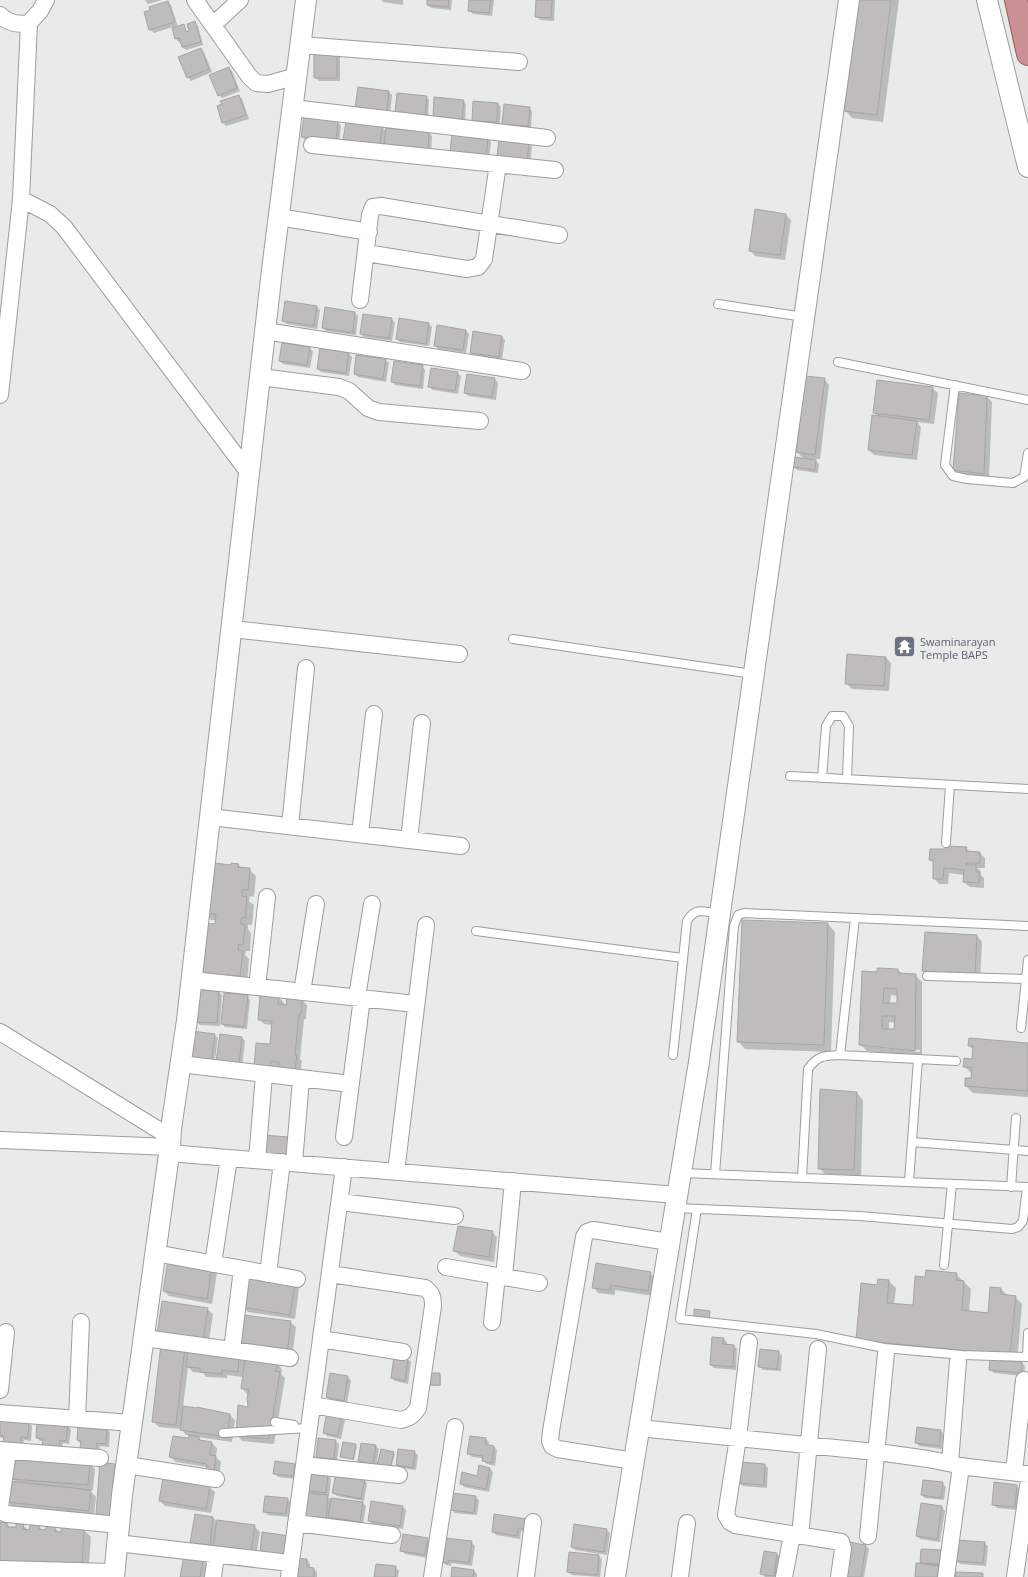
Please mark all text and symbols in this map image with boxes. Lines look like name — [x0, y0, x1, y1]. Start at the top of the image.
temple icon: Swaminarayan Temple BAPS — [891, 634, 917, 660]
place label: Swaminarayan Temple BAPS — [920, 634, 995, 662]

